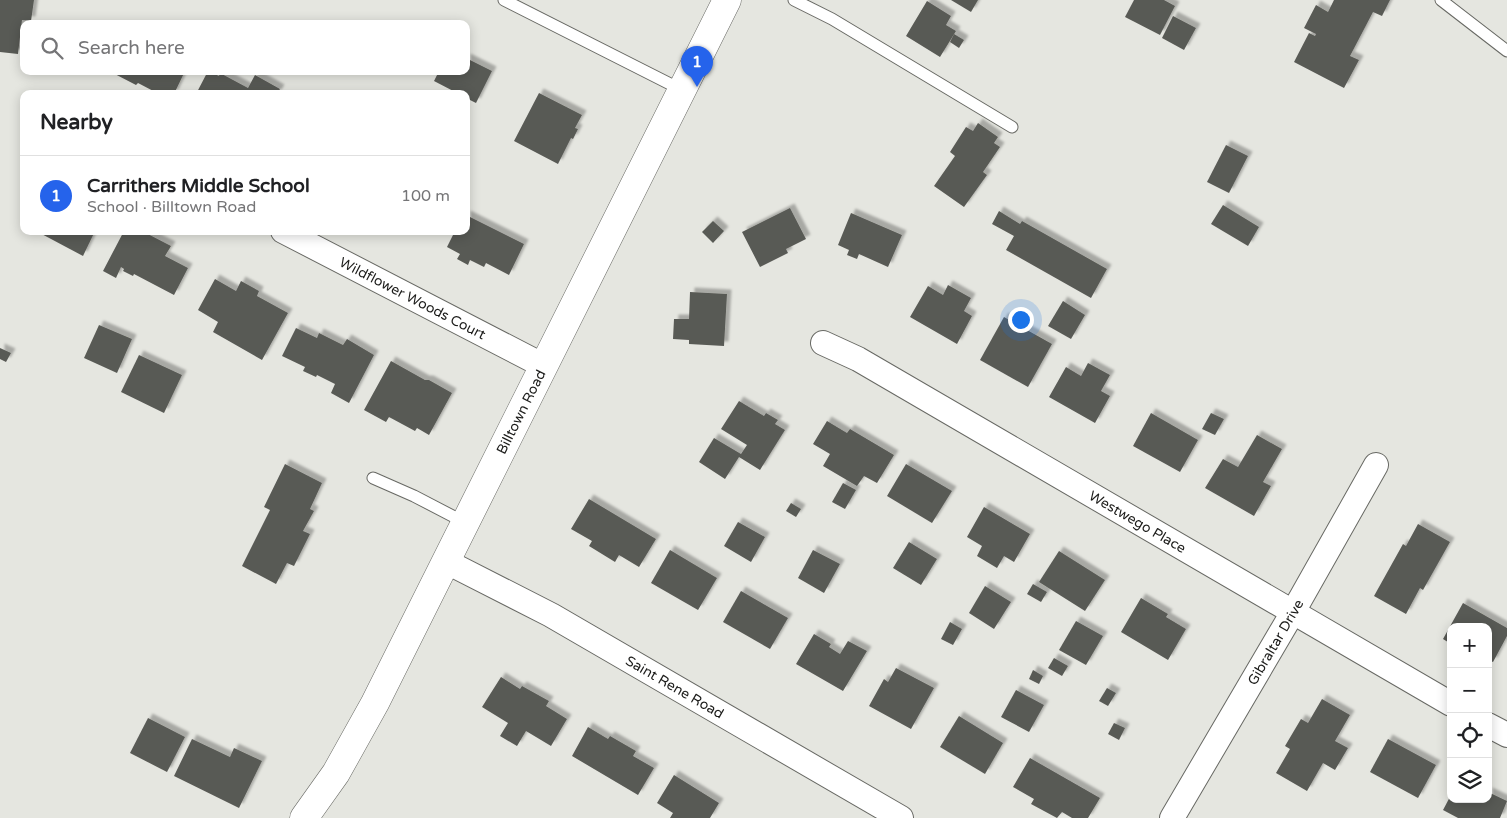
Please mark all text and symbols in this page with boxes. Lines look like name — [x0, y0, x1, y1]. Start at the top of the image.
search box — [20, 20, 470, 75]
icon: search — [38, 34, 66, 62]
text: Search here — [78, 37, 185, 59]
pin: 1 — [681, 46, 713, 87]
text: Nearby — [40, 110, 113, 135]
text: Carrithers Middle School — [87, 175, 310, 197]
text: 1 — [51, 186, 61, 206]
text: 100 m — [401, 186, 450, 206]
text: School · Billtown Road — [87, 197, 256, 217]
street label: Wildflower Woods Court — [337, 253, 489, 343]
your location — [1008, 307, 1034, 333]
street label: Billtown Road — [493, 367, 549, 457]
street label: Westwego Place — [1086, 487, 1189, 557]
street label: Gibraltar Drive — [1244, 596, 1307, 688]
map controls — [1447, 623, 1492, 803]
button: + — [1447, 623, 1492, 668]
street label: Saint Rene Road — [623, 652, 727, 722]
button: − — [1447, 668, 1492, 713]
button: locate — [1447, 713, 1492, 758]
button: layers — [1447, 758, 1492, 803]

